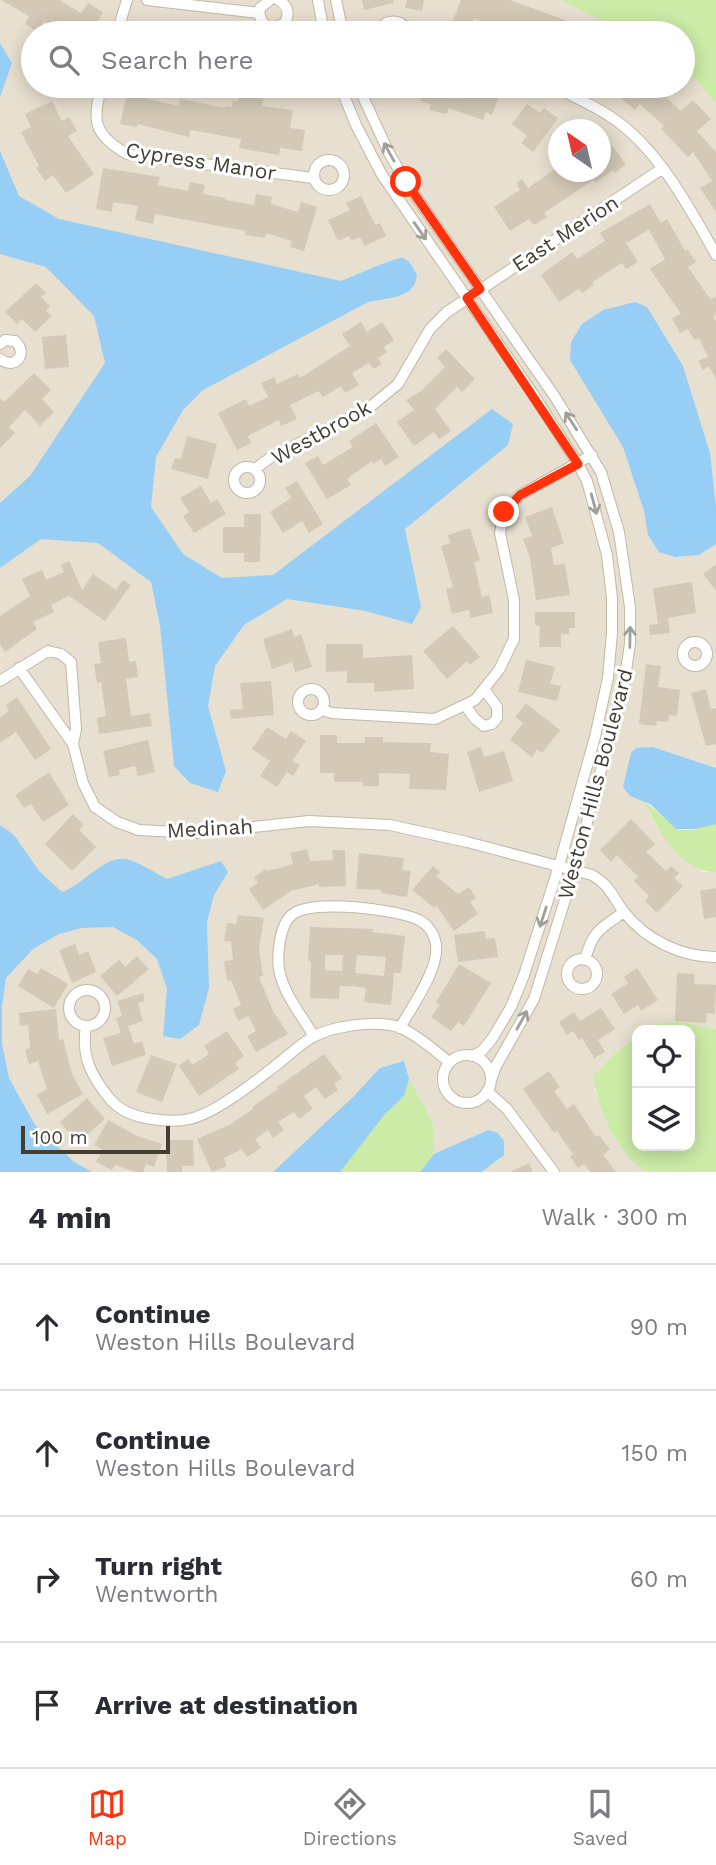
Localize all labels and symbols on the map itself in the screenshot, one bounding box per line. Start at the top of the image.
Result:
north arrow [548,119,611,182]
street label: Cypress Manor [124,137,278,185]
one-way arrow [381,142,395,163]
route start [390,166,421,197]
street label: East Merion [507,189,623,277]
one-way arrow [413,220,427,240]
street label: Westbrook [267,394,375,470]
one-way arrow [564,412,579,431]
one-way arrow [588,493,601,515]
route end [488,496,519,527]
one-way arrow [623,626,636,649]
street label: Weston Hills Boulevard [552,666,638,902]
street label: Medinah [166,813,254,843]
one-way arrow [535,906,548,928]
one-way arrow [516,1010,529,1031]
scale bar [21,1123,170,1155]

